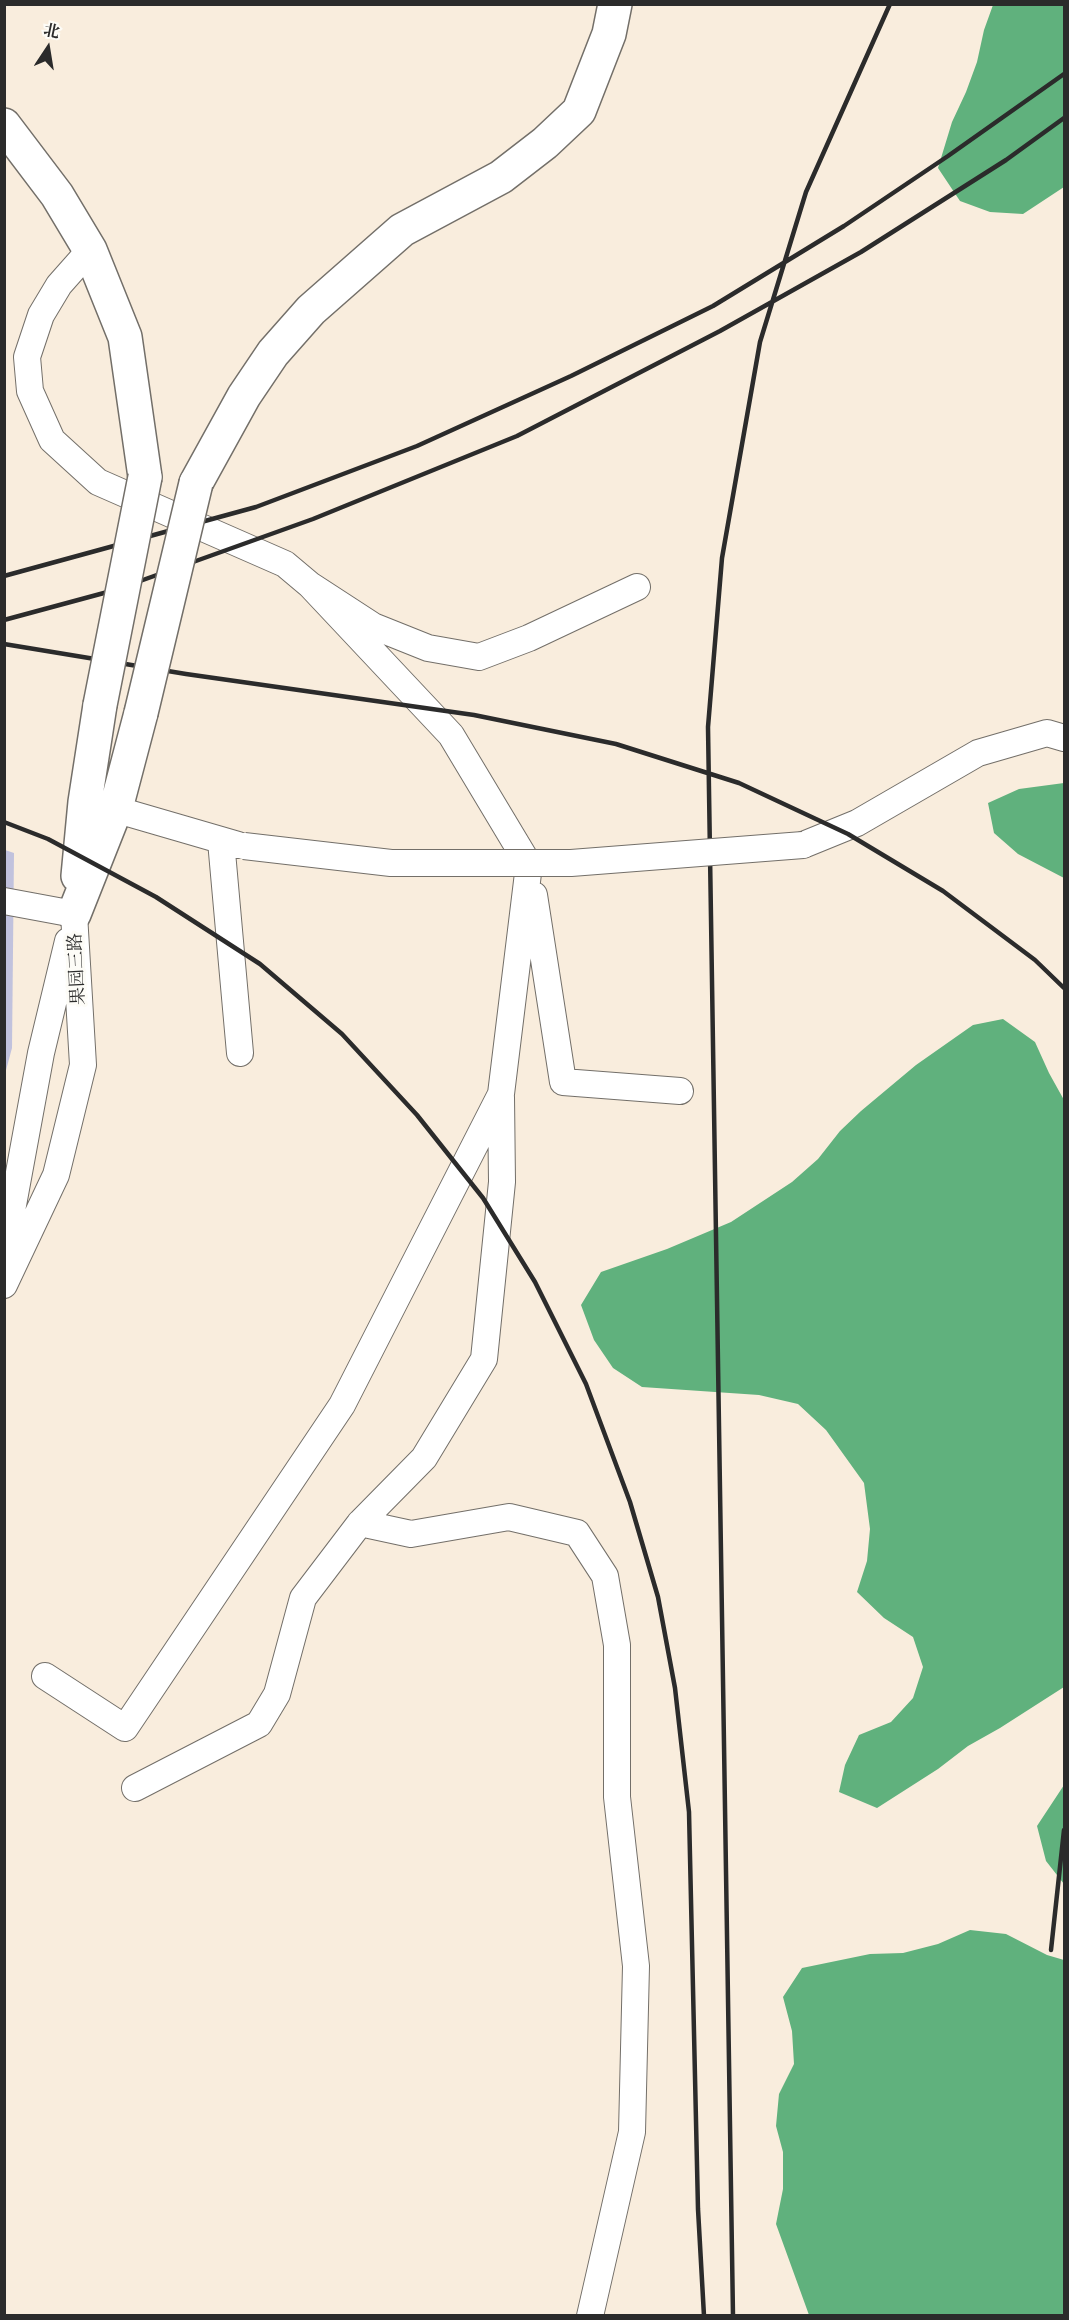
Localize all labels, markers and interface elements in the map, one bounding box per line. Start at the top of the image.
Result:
north arrow [18,18,78,78]
text: 北 [42,19,62,42]
street label: 果园三路 [64,932,90,1006]

